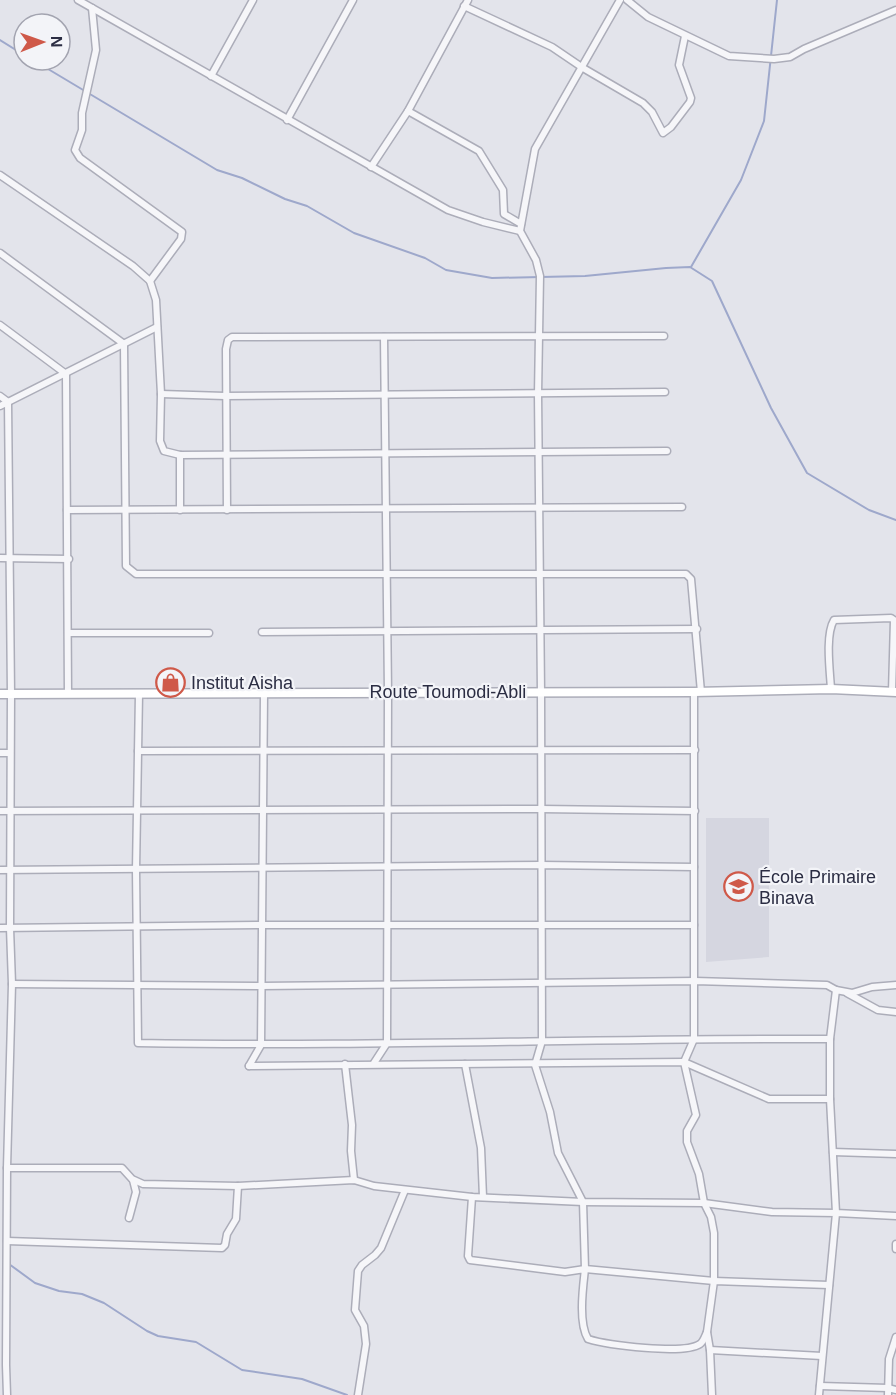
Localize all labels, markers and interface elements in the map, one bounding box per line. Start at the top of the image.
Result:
north arrow [12,12,72,72]
text: N [48,36,65,48]
shop icon: Institut Aisha [154,667,186,699]
place label: Institut Aisha [191,673,294,693]
street label: Route Toumodi-Abli [370,682,526,702]
place label: École Primaire Binava [759,867,876,908]
school or university icon: École Primaire Binava [722,871,754,903]

